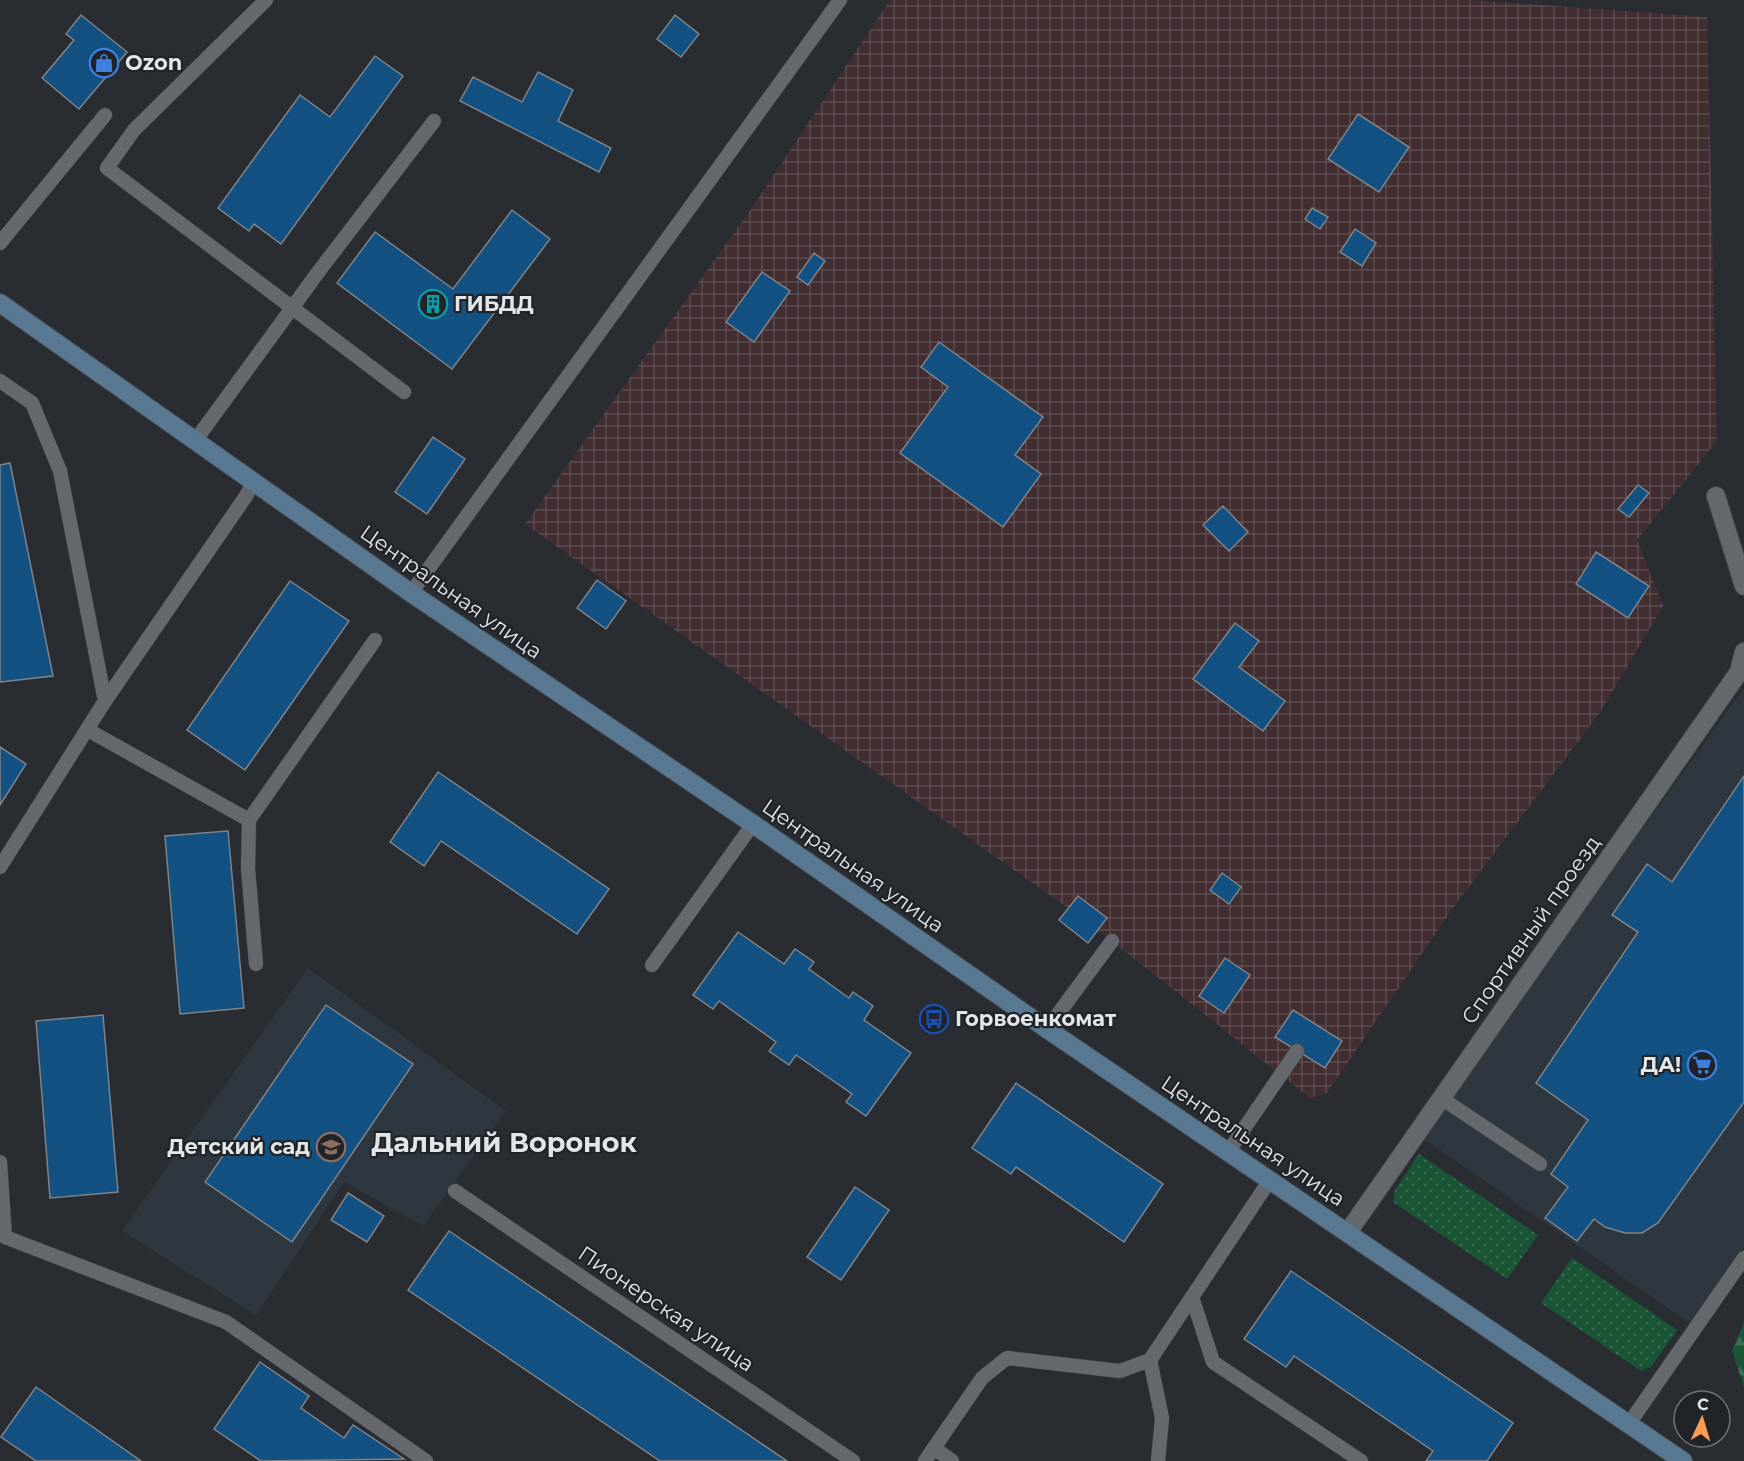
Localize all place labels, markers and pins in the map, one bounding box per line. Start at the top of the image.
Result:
shop icon: Ozon [88,47,120,79]
place label: Ozon [125,50,182,75]
building icon: ГИБДД [417,288,449,320]
place label: ГИБДД [454,291,534,316]
bus stop icon: Горвоенкомат [918,1003,950,1035]
place label: Горвоенкомат [955,1006,1117,1031]
supermarket icon: ДА! [1686,1049,1718,1081]
place label: ДА! [1641,1052,1681,1077]
school or university icon: Детский сад [315,1131,347,1163]
place label: Детский сад [167,1134,310,1159]

